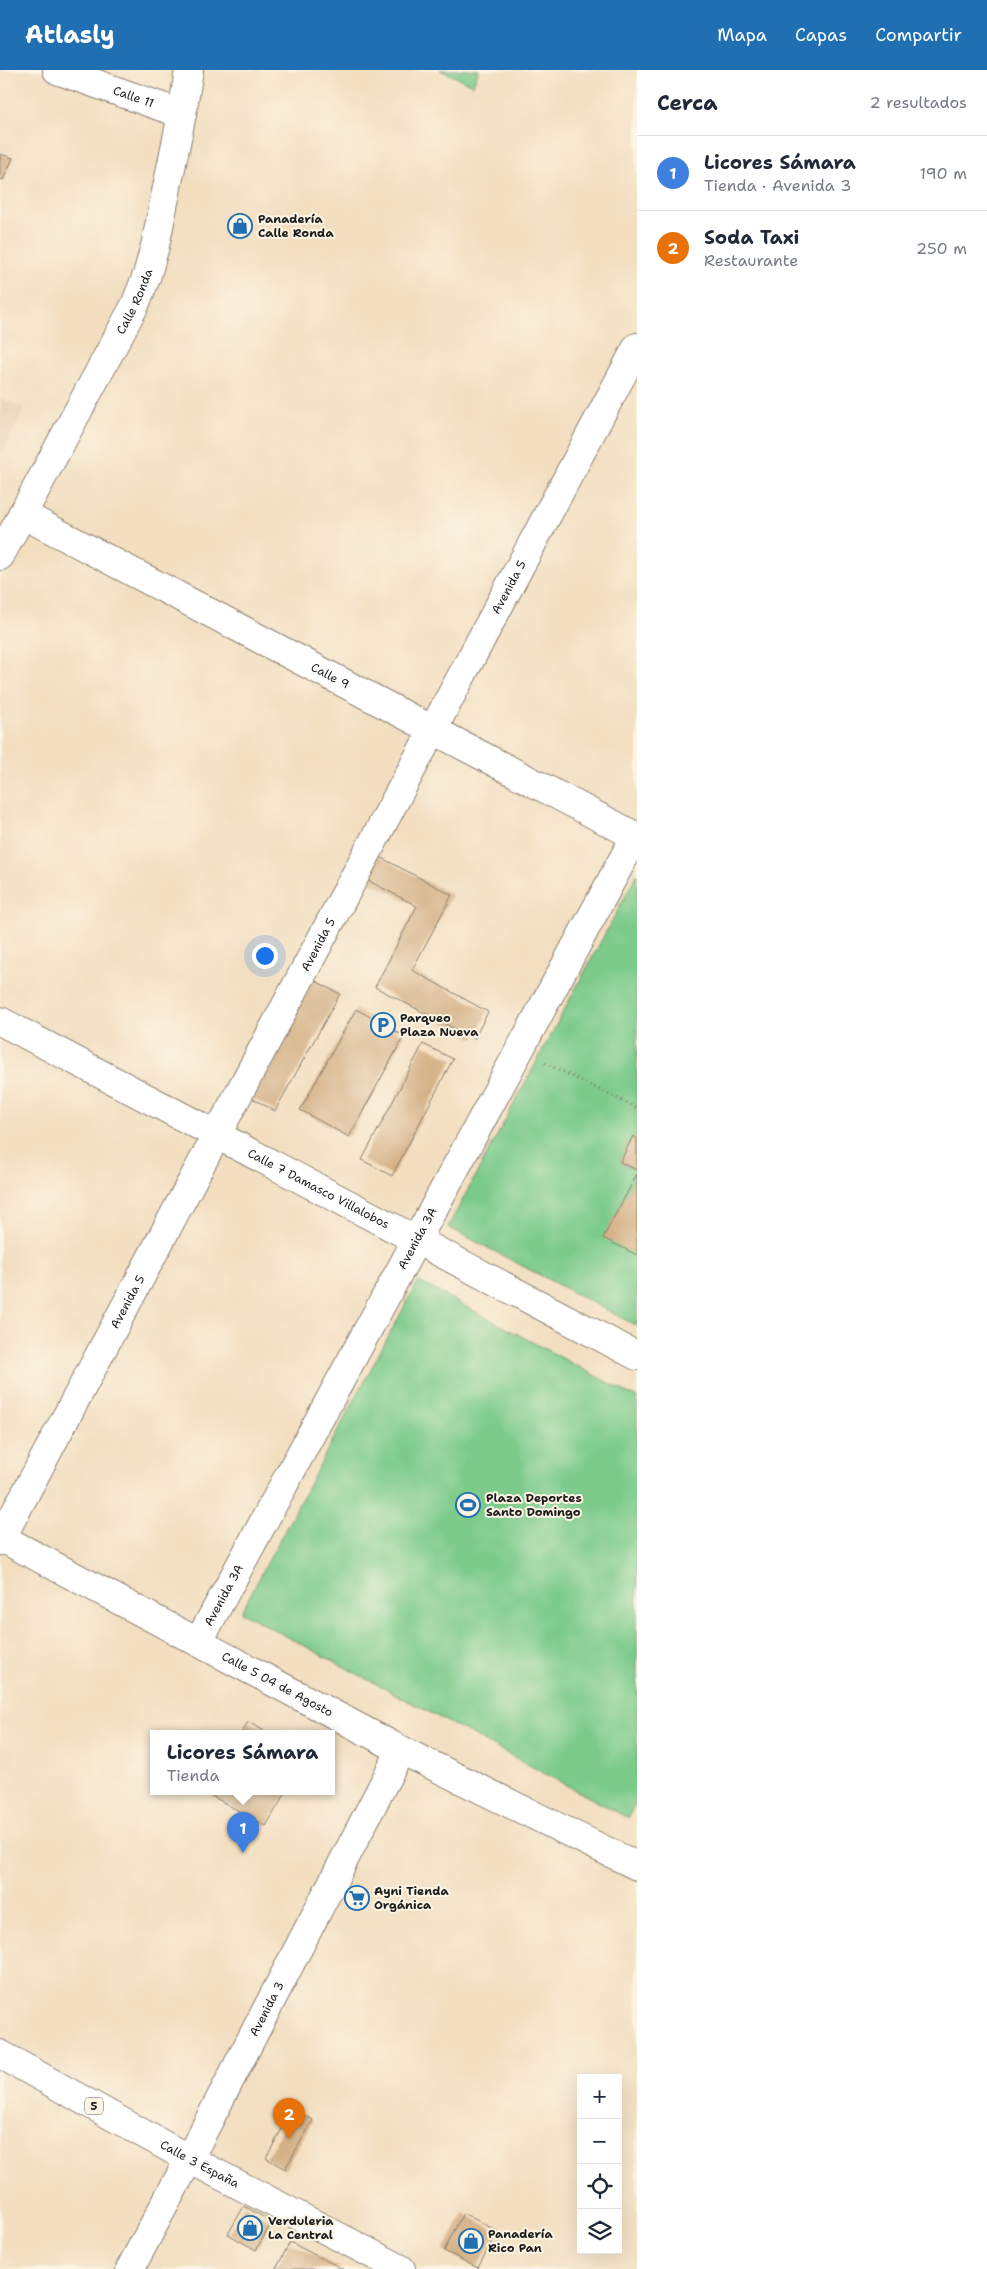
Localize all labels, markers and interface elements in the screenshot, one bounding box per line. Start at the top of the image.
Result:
text: Atlasly [25,19,115,51]
text: Mapa [717,23,767,47]
text: Capas [795,23,847,47]
text: Compartir [875,23,962,47]
street label: Calle 11 [111,82,156,111]
text: Cerca [657,89,718,117]
text: 2 resultados [869,92,967,113]
text: Licores Sámara [704,150,856,175]
text: 1 [669,163,677,184]
text: 190 m [920,163,967,184]
text: Tienda · Avenida 3 [704,175,851,196]
place label: Panadería Calle Ronda [258,211,334,241]
shop icon: Panadería Calle Ronda [227,213,253,239]
text: Soda Taxi [704,225,799,250]
text: 2 [667,238,679,259]
text: 250 m [916,238,967,259]
text: Restaurante [704,250,798,271]
street label: Calle Ronda [113,267,156,337]
street label: Avenida 5 [488,558,530,617]
street label: Calle 9 [308,659,352,692]
street label: Avenida 5 [297,915,339,974]
your location [252,943,278,969]
place label: Parqueo Plaza Nueva [400,1010,479,1040]
parking icon: Parqueo Plaza Nueva [370,1012,396,1038]
street label: Calle 7 Damasco Villalobos [245,1145,392,1232]
street label: Avenida 3A [394,1204,441,1272]
street label: Avenida 5 [107,1272,148,1331]
place label: Plaza Deportes Santo Domingo [486,1490,582,1520]
sports icon: Plaza Deportes Santo Domingo [455,1492,481,1518]
street label: Avenida 3A [201,1561,247,1629]
street label: Calle 5 04 de Agosto [219,1648,336,1720]
popup [150,1730,335,1795]
text: Licores Sámara [167,1740,318,1765]
text: Tienda [167,1765,219,1786]
pin: 1 [227,1812,259,1853]
place label: Ayni Tienda Orgánica [374,1883,450,1913]
supermarket icon: Ayni Tienda Orgánica [344,1885,370,1911]
street label: Avenida 3 [246,1979,288,2039]
map controls [577,2074,622,2254]
button: + [577,2074,622,2119]
road number: 5 [85,2098,103,2114]
pin: 2 [273,2098,305,2139]
button: − [577,2119,622,2164]
street label: Calle 3 España [157,2137,242,2192]
button: locate [577,2164,622,2209]
button: layers [577,2209,622,2254]
place label: Verduleria La Central [268,2213,334,2243]
shop icon: Verduleria La Central [237,2215,263,2241]
place label: Panadería Rico Pan [488,2226,553,2256]
shop icon: Panadería Rico Pan [458,2228,484,2254]

